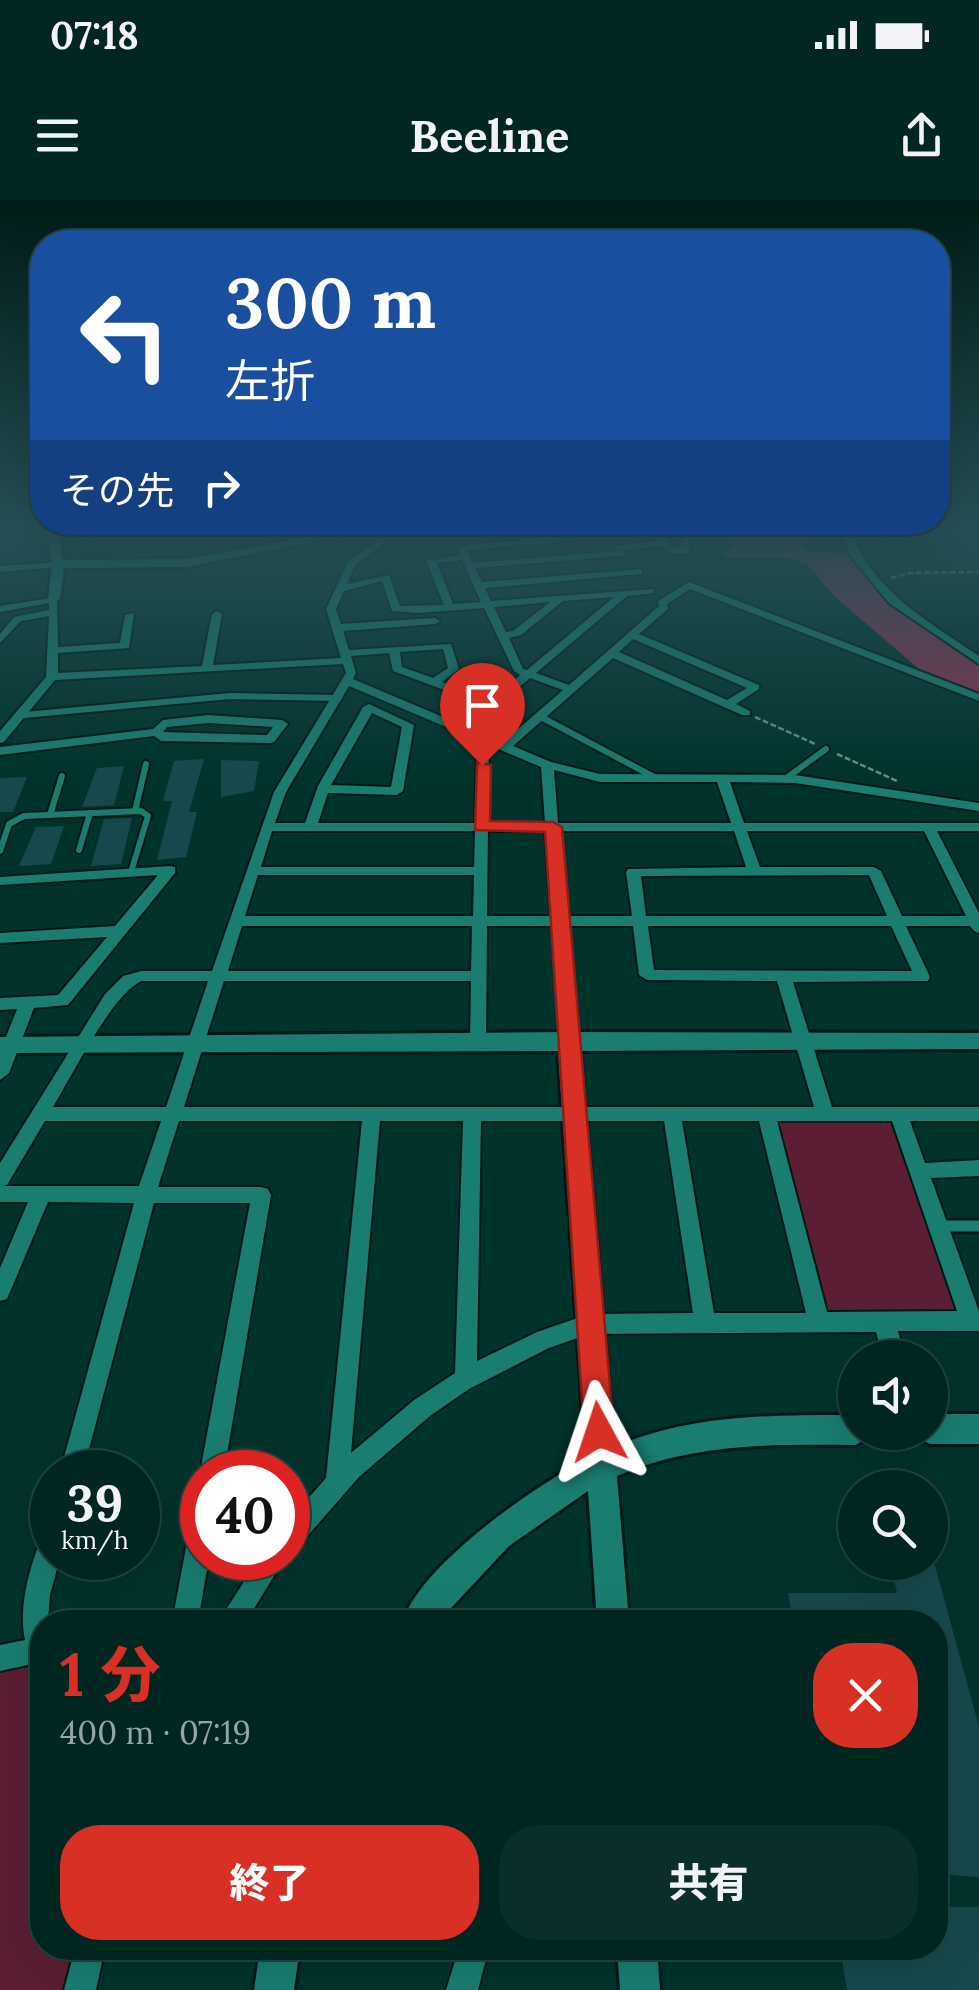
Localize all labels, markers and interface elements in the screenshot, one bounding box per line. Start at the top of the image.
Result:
text: 07:18 [50,11,139,59]
text: Beeline [410,107,569,164]
icon: menu [30,108,85,163]
icon: share [894,108,949,163]
text: 300 m [225,258,436,347]
icon: left [60,270,190,400]
text: 左折 [225,352,315,409]
icon: right [194,460,249,515]
text: その先 [60,466,174,514]
pin [440,663,525,766]
icon: arrive [455,678,510,733]
map controls [838,1340,948,1580]
button: sound [838,1340,948,1450]
position arrow [547,1380,651,1484]
speed limit sign: 40 [180,1450,310,1580]
button: search [838,1470,948,1580]
text: 39 [67,1471,123,1535]
text: km/h [61,1524,129,1556]
text: 1 分 [60,1636,160,1712]
button: close [813,1643,918,1748]
text: 400 m · 07:19 [60,1712,251,1753]
button: 終了 [60,1825,479,1940]
button: 共有 [499,1825,918,1940]

